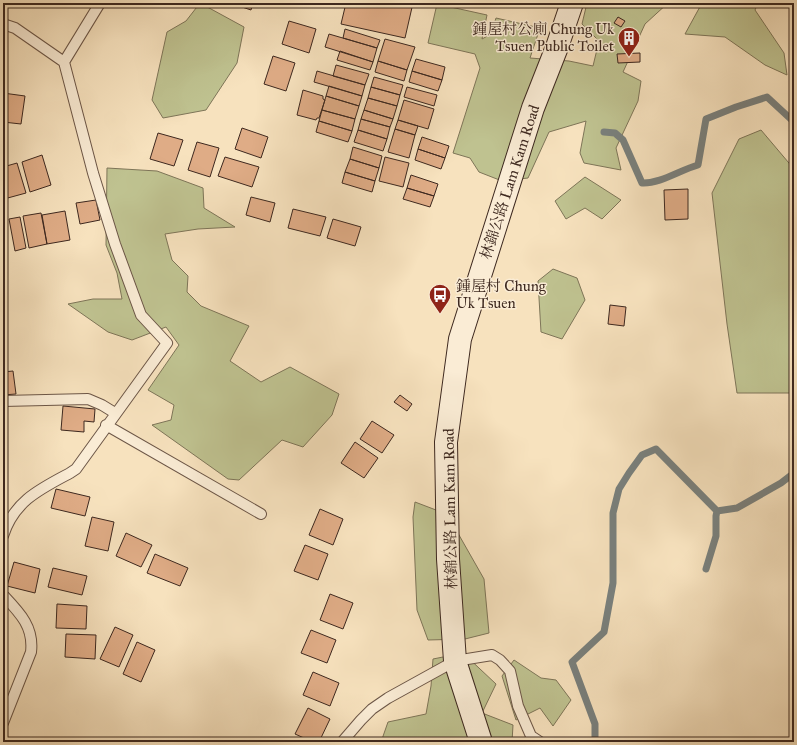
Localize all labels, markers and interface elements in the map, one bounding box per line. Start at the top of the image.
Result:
place label: 鍾屋村公廁 Chung Uk Tsuen Public Toilet [472,20,615,55]
building icon: 鍾屋村公廁 Chung Uk Tsuen Public Toilet [616,25,642,58]
street label: 林錦公路 Lam Kam Road [477,102,544,261]
place label: 鍾屋村 Chung Uk Tsuen [456,277,547,312]
bus stop icon: 鍾屋村 Chung Uk Tsuen [427,282,453,315]
street label: 林錦公路 Lam Kam Road [440,428,460,590]

